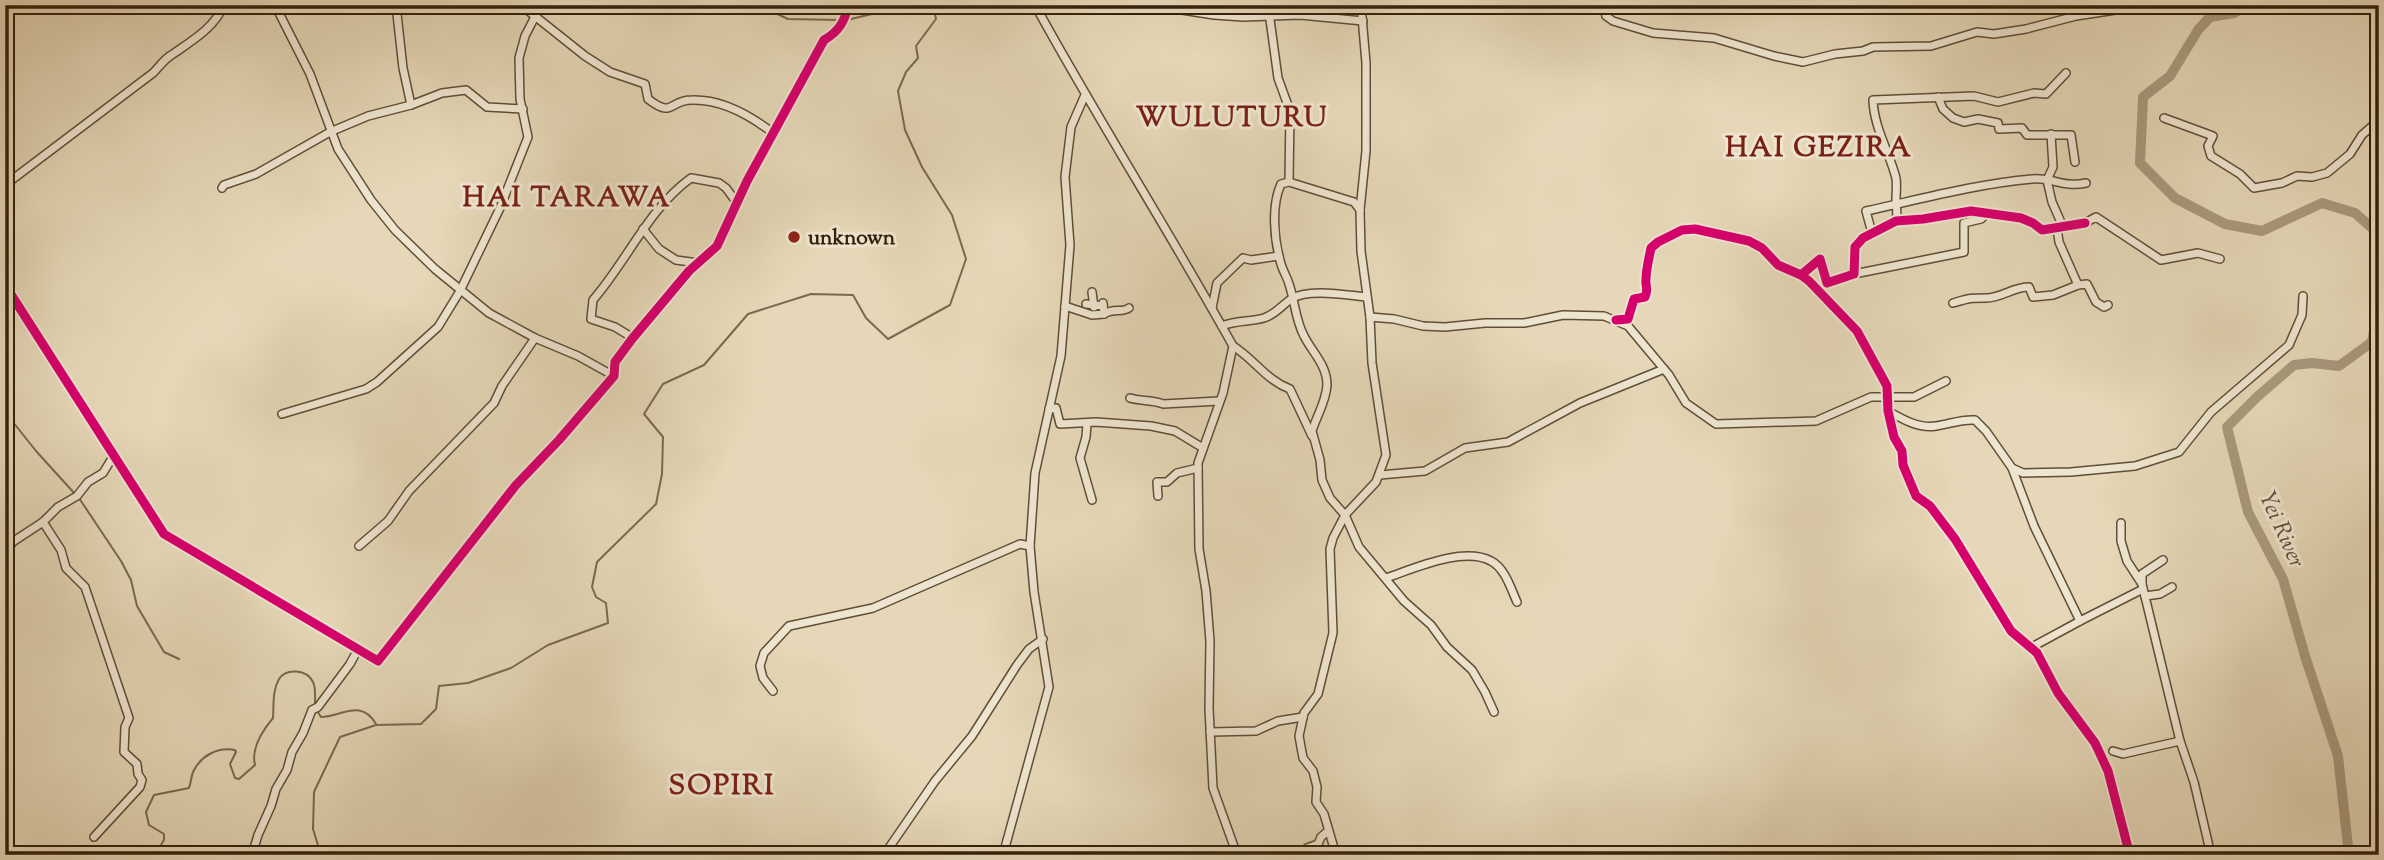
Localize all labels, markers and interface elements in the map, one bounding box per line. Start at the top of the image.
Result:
district label: WULUTURU [1136,99,1328,139]
district label: HAI GEZIRA [1725,129,1913,169]
district label: HAI TARAWA [463,179,671,219]
place label: unknown [808,224,896,254]
marker: unknown [786,229,802,245]
water label: Yei River [2249,487,2312,573]
district label: SOPIRI [669,767,775,807]

